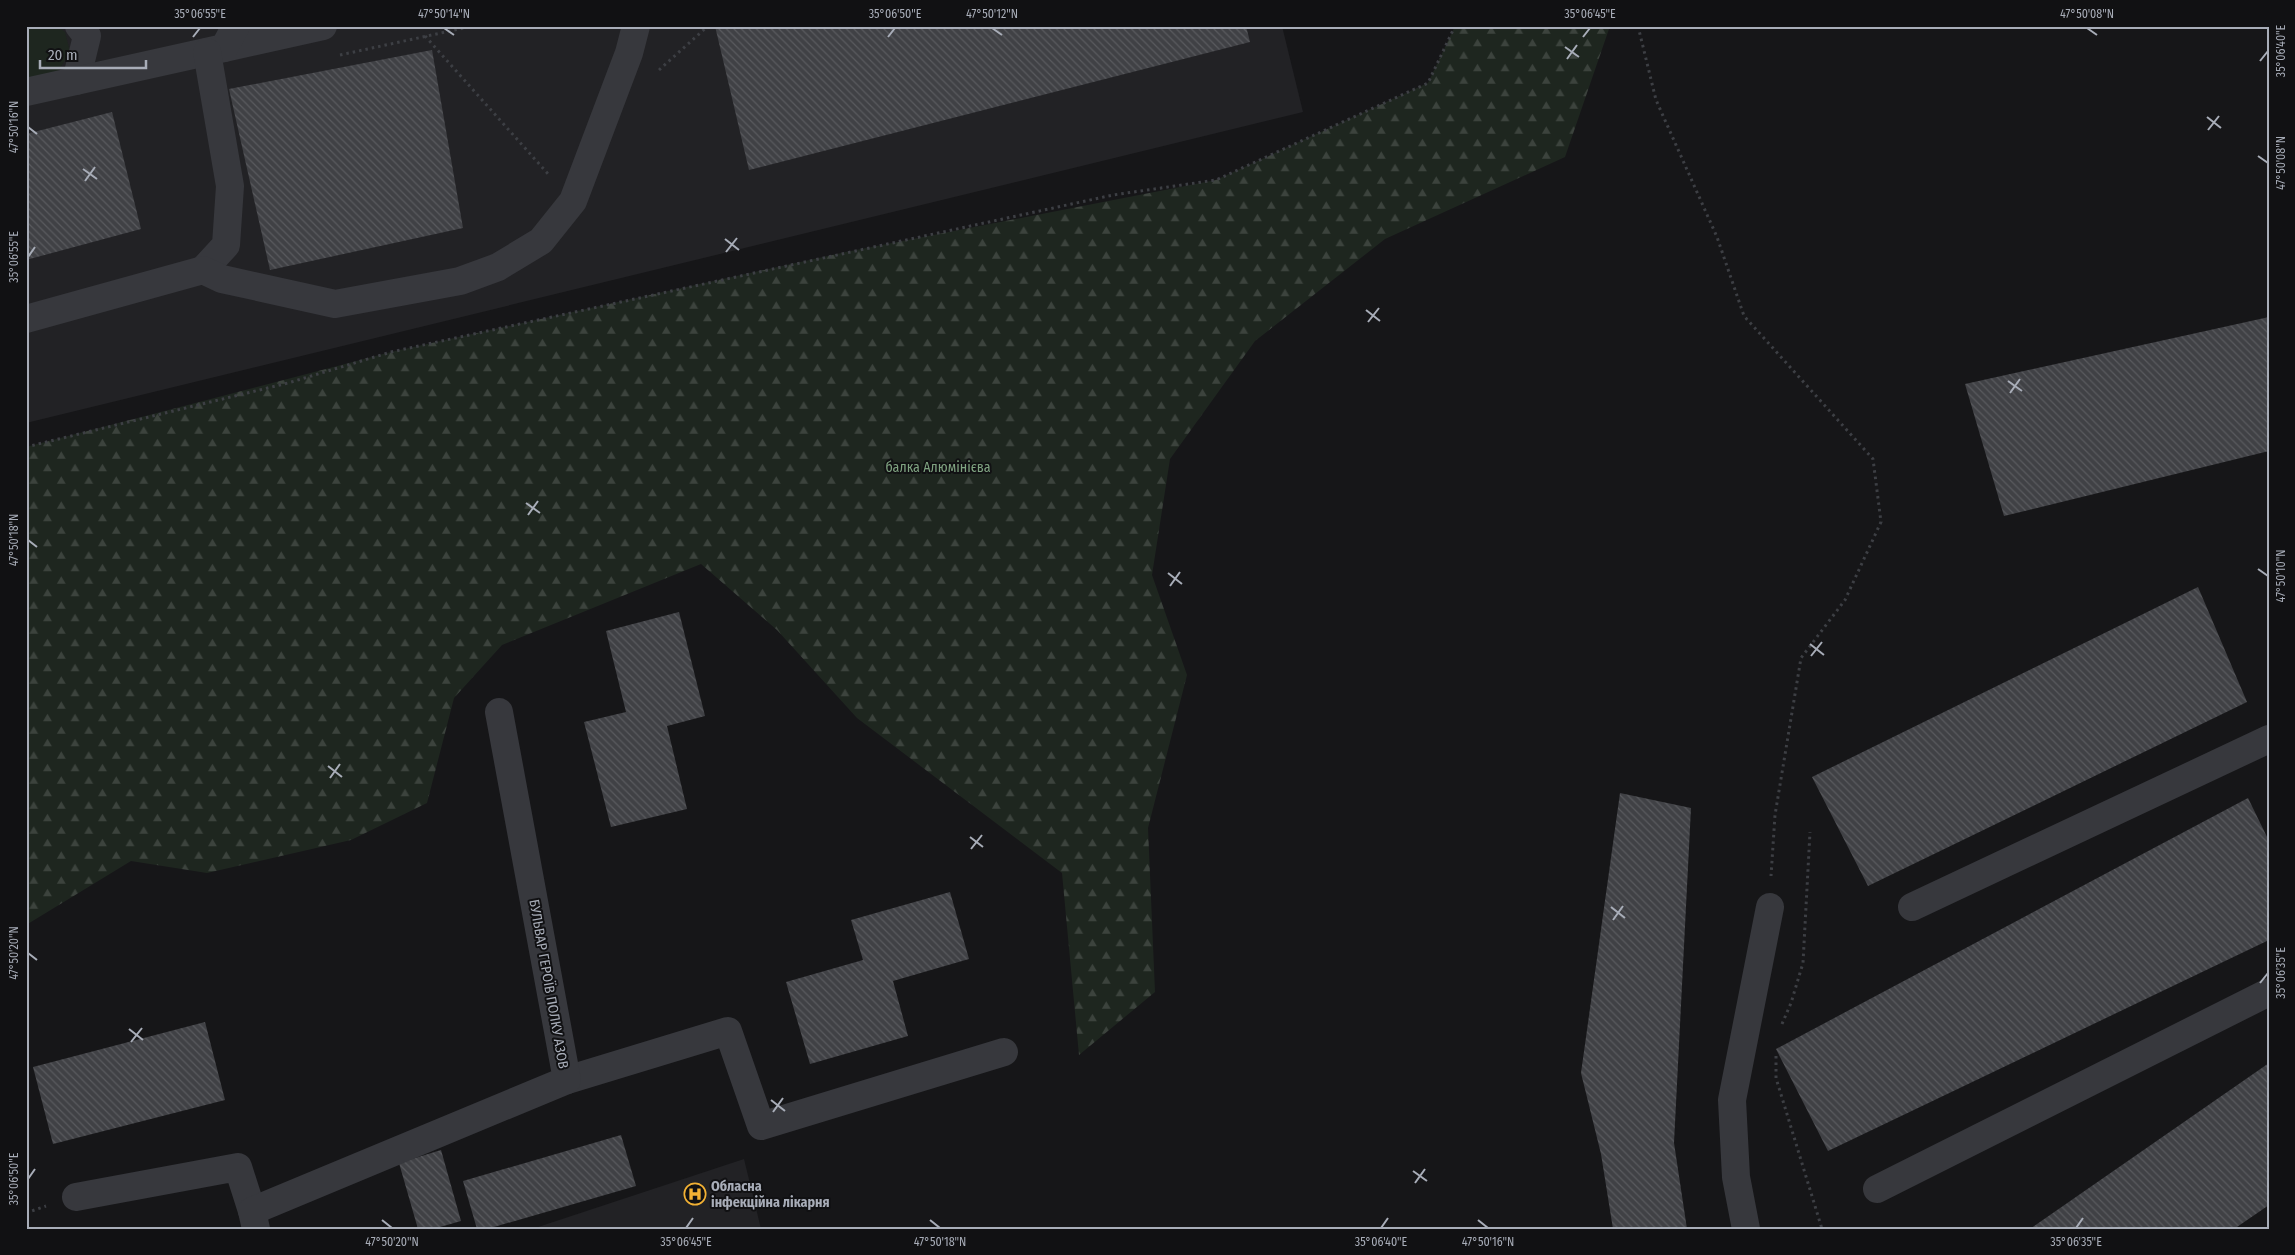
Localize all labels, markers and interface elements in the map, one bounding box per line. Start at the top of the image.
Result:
text: 35°06'55"E [174,7,226,21]
text: 47°50'14"N [418,7,470,21]
text: 35°06'50"E [869,7,922,21]
text: 47°50'12"N [966,7,1018,21]
text: 35°06'45"E [1564,7,1616,21]
text: 47°50'08"N [2060,7,2114,21]
text: 35°06'40"E [2274,24,2288,77]
scale bar [40,38,146,70]
text: 20 m [48,46,78,64]
text: 47°50'16"N [7,101,21,153]
text: 47°50'08"N [2274,136,2288,190]
text: 35°06'55"E [7,231,21,283]
park label: балка Алюмінієва [885,459,991,476]
text: 47°50'18"N [7,514,21,566]
text: 47°50'10"N [2274,550,2288,602]
street label: БУЛЬВАР ГЕРОЇВ ПОЛКУ АЗОВ [525,898,572,1070]
text: 47°50'20"N [7,926,21,980]
text: 35°06'35"E [2274,947,2288,999]
text: 35°06'50"E [7,1152,21,1205]
place label: Обласна інфекційна лікарня [711,1178,830,1211]
hospital icon: Обласна інфекційна лікарня [683,1182,707,1206]
text: 47°50'20"N [365,1235,419,1249]
text: 35°06'45"E [660,1235,712,1249]
text: 47°50'18"N [914,1235,966,1249]
text: 35°06'40"E [1355,1235,1408,1249]
text: 47°50'16"N [1462,1235,1514,1249]
text: 35°06'35"E [2050,1235,2102,1249]

